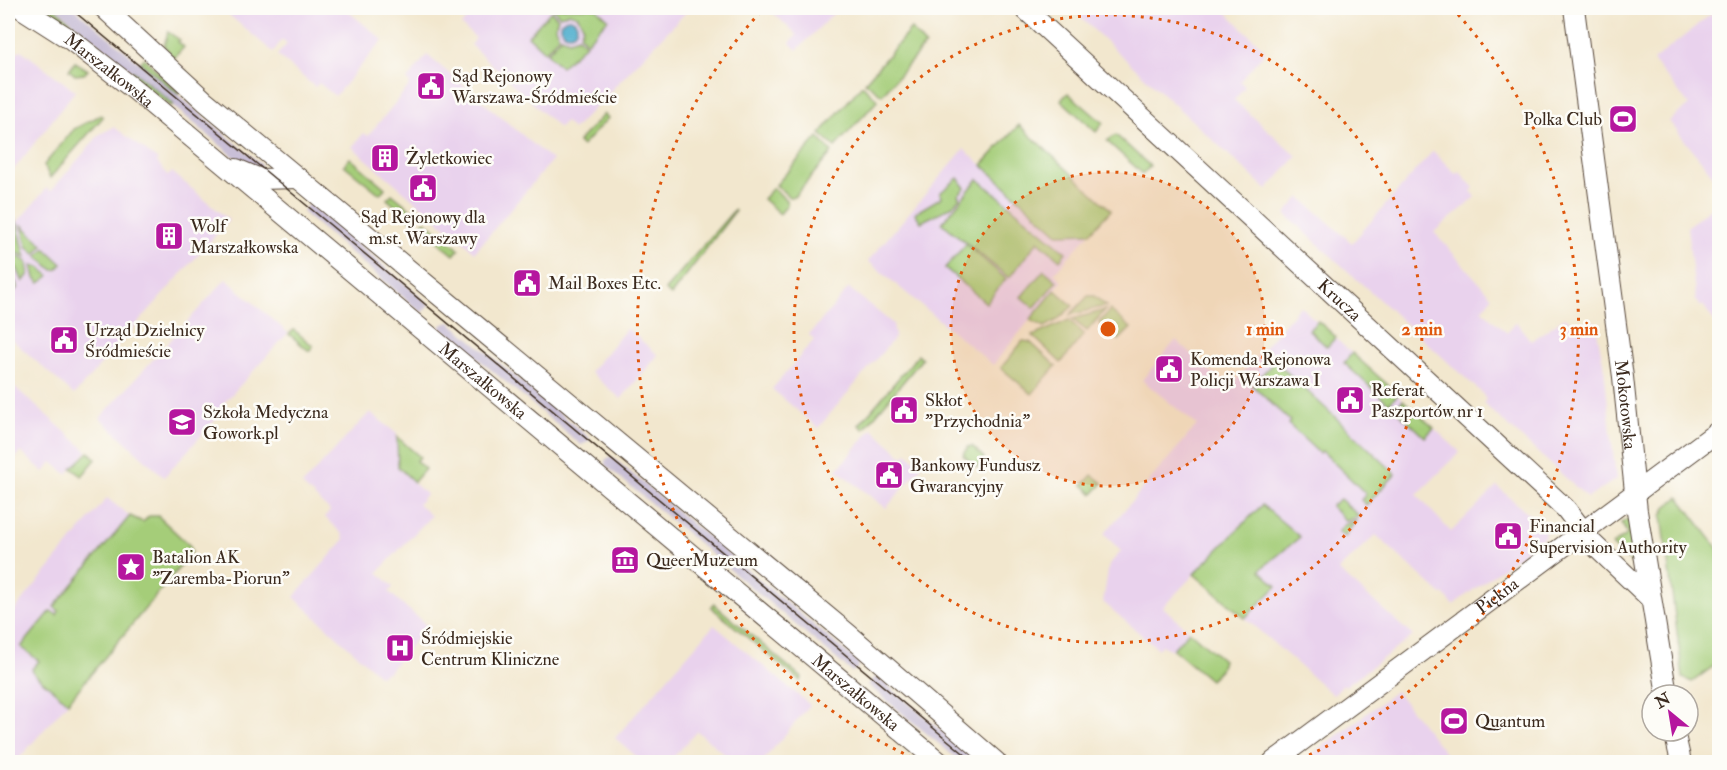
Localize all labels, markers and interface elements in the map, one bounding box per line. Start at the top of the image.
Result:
street label: Marszałkowska [60,28,159,113]
place label: Sąd Rejonowy Warszawa-Śródmieście [451,65,617,109]
public building icon: Sąd Rejonowy Warszawa-Śródmieście [415,70,447,102]
sports icon: Polka Club [1607,103,1639,135]
place label: Polka Club [1523,108,1602,131]
building icon: Żyletkowiec [369,142,401,174]
place label: Żyletkowiec [406,146,492,170]
public building icon: Sąd Rejonowy dla m.st. Warszawy [407,172,439,204]
place label: Sąd Rejonowy dla m.st. Warszawy [361,206,486,250]
place label: Wolf Marszałkowska [189,215,299,259]
building icon: Wolf Marszałkowska [153,220,185,252]
public building icon: Mail Boxes Etc. [511,267,543,299]
place label: Mail Boxes Etc. [548,272,661,295]
street label: Krucza [1313,274,1367,326]
text: 1 min [1246,318,1285,341]
text: 2 min [1402,318,1443,341]
text: 3 min [1560,318,1599,341]
place label: Urząd Dzielnicy Śródmieście [85,319,206,363]
centre of rings [1098,319,1118,339]
public building icon: Urząd Dzielnicy Śródmieście [48,324,80,356]
street label: Marszałkowska [434,337,532,425]
place label: Komenda Rejonowa Policji Warszawa I [1190,348,1332,392]
public building icon: Komenda Rejonowa Policji Warszawa I [1153,353,1185,385]
street label: Mokotowska [1609,358,1642,451]
place label: Referat Paszportów nr 1 [1371,379,1483,423]
public building icon: Referat Paszportów nr 1 [1334,384,1366,416]
place label: Skłot "Przychodnia" [925,389,1030,433]
public building icon: Skłot "Przychodnia" [888,394,920,426]
place label: Szkoła Medyczna Gowork.pl [203,401,329,445]
school or university icon: Szkoła Medyczna Gowork.pl [166,406,198,438]
place label: Bankowy Fundusz Gwarancyjny [910,454,1041,498]
public building icon: Bankowy Fundusz Gwarancyjny [873,459,905,491]
place label: Financial Supervision Authority [1529,515,1688,559]
public building icon: Financial Supervision Authority [1492,520,1524,552]
museum icon: QueerMuzeum [609,544,641,576]
place label: Batalion AK "Zaremba-Piorun" [152,546,290,590]
place label: QueerMuzeum [646,549,758,572]
place icon: Batalion AK "Zaremba-Piorun" [115,551,147,583]
street label: Piękna [1471,572,1524,619]
place label: Śródmiejskie Centrum Kliniczne [421,627,560,671]
hospital icon: Śródmiejskie Centrum Kliniczne [384,632,416,664]
street label: Marszałkowska [807,649,905,736]
north arrow [1640,683,1700,743]
text: N [1651,688,1675,714]
sports icon: Quantum [1438,705,1470,737]
place label: Quantum [1475,710,1545,733]

